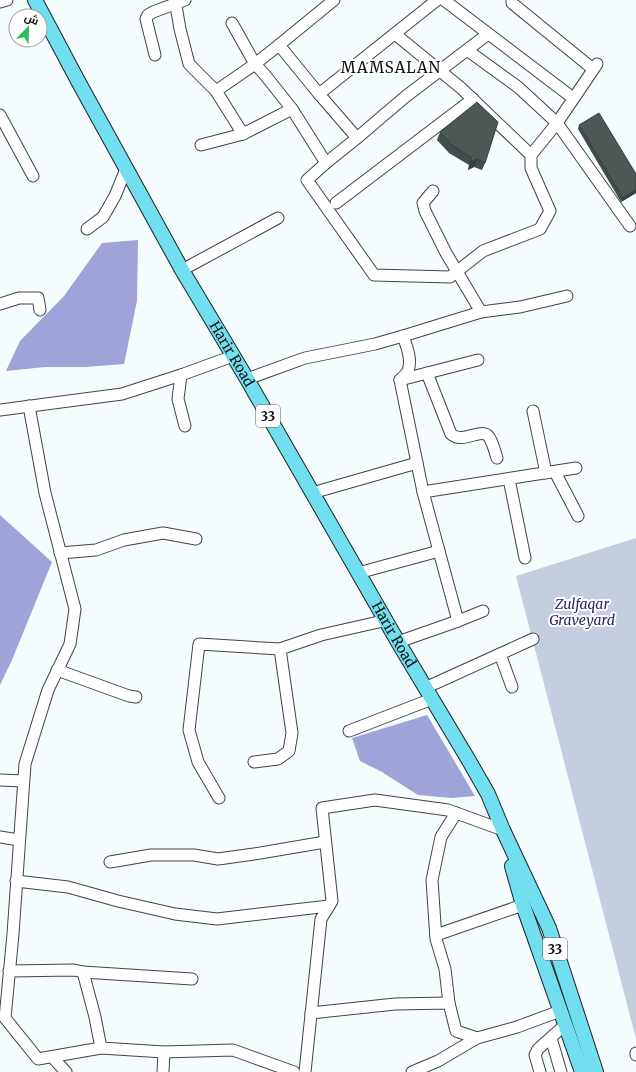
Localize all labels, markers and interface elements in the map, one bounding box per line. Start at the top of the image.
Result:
north arrow [8,8,48,48]
text: ش [23,10,41,28]
district label: MAMSALAN [341,58,441,77]
street label: Harir Road [206,318,259,390]
road number: 33 [256,405,280,427]
park label: Zulfaqar Graveyard [549,595,615,629]
street label: Harir Road [368,598,420,671]
road number: 33 [543,938,567,960]

